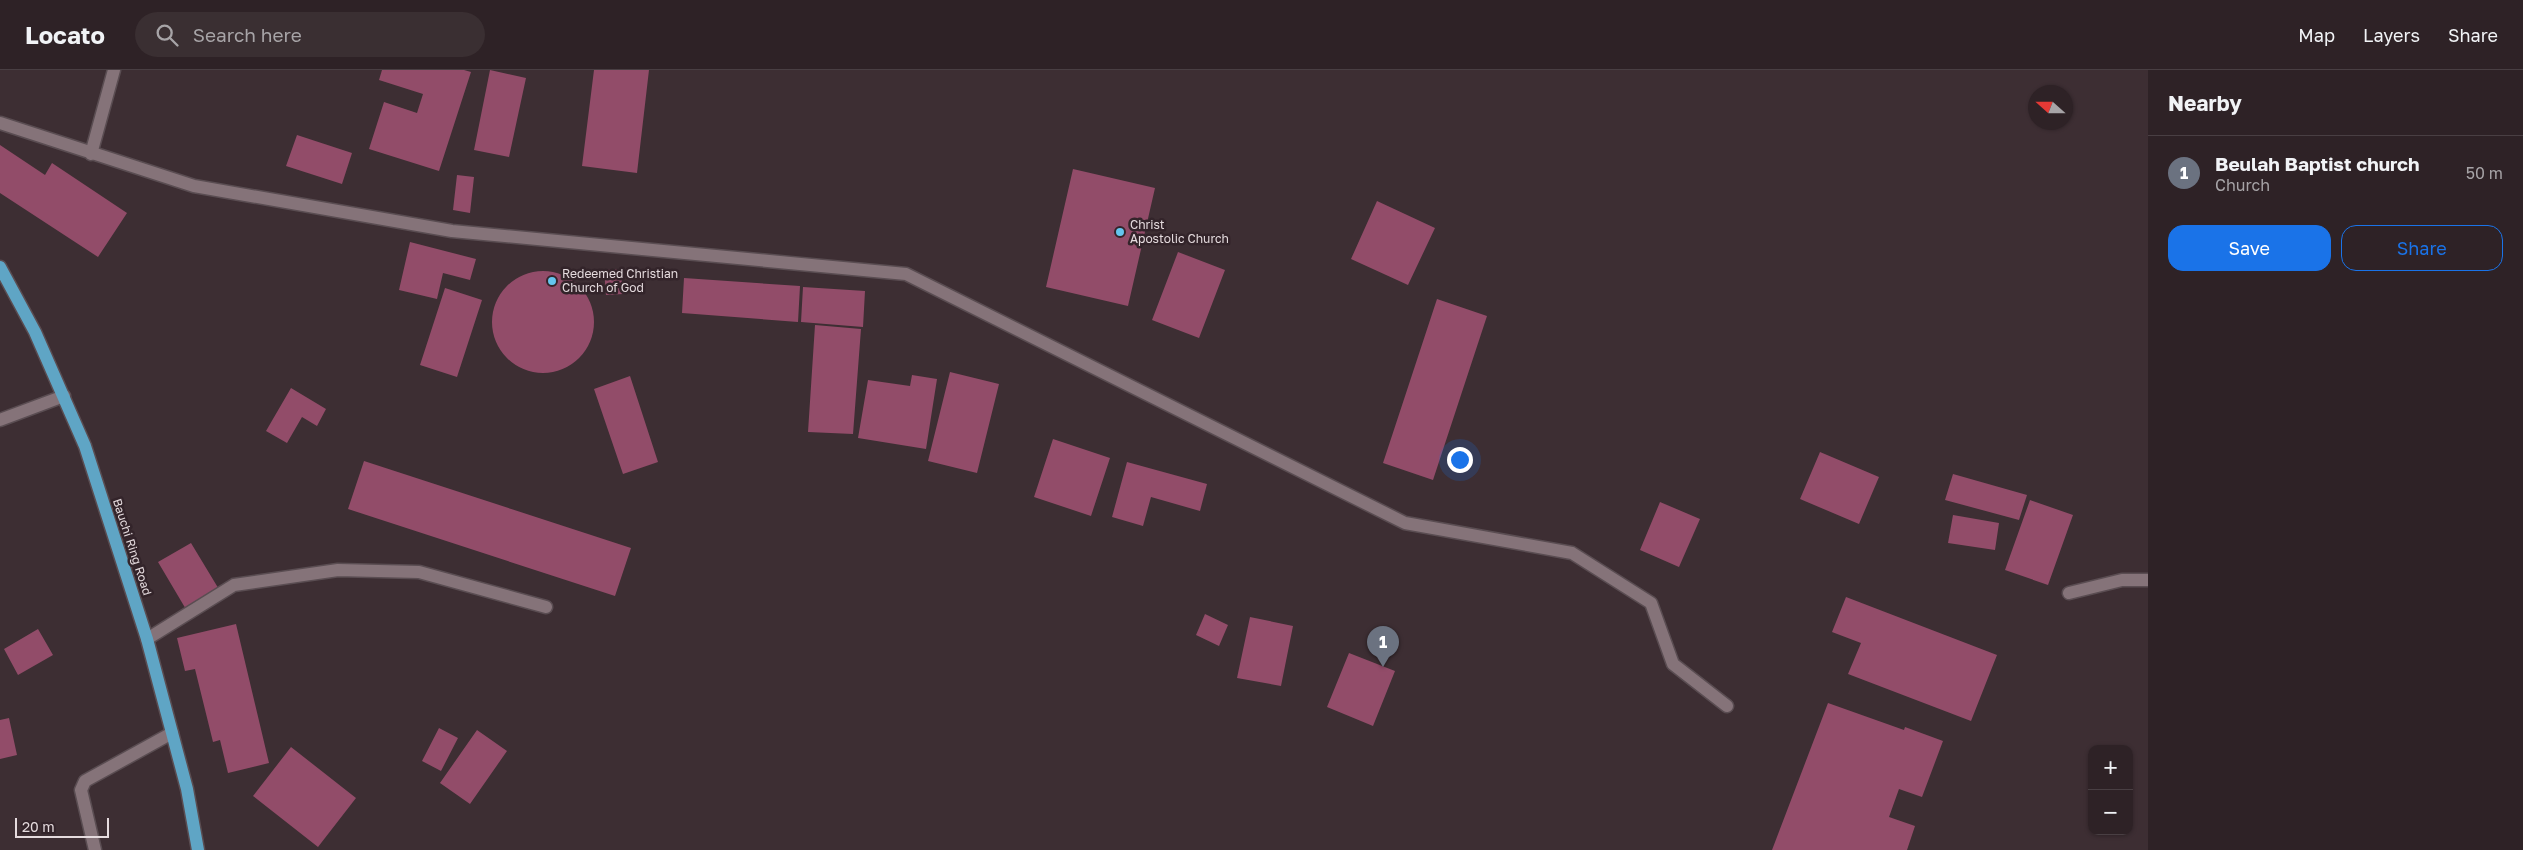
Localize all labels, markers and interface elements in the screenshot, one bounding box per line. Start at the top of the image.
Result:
search box [135,12,485,57]
text: Locato [25,20,105,49]
icon: search [153,21,181,49]
text: Search here [193,23,302,46]
text: Map [2298,24,2335,46]
text: Layers [2363,24,2420,46]
text: Share [2448,24,2498,46]
north arrow [2028,85,2073,130]
text: Nearby [2168,90,2242,116]
text: Beulah Baptist church [2215,152,2420,175]
text: 1 [2180,163,2188,183]
text: 50 m [2466,163,2503,183]
text: Church [2215,175,2270,195]
place label: Christ Apostolic Church [1130,217,1229,246]
button: Save [2168,225,2331,271]
button: Share [2341,225,2503,271]
marker: Christ Apostolic Church [1114,226,1126,238]
place label: Redeemed Christian Church of God [562,266,678,295]
marker: Redeemed Christian Church of God [546,275,558,287]
your location [1447,447,1473,473]
street label: Bauchi Ring Road [110,497,155,597]
pin: 1 [1367,626,1399,667]
map controls [2088,745,2133,835]
button: + [2088,745,2133,790]
button: − [2088,790,2133,835]
scale bar [15,815,109,838]
text: 20 m [22,818,55,835]

